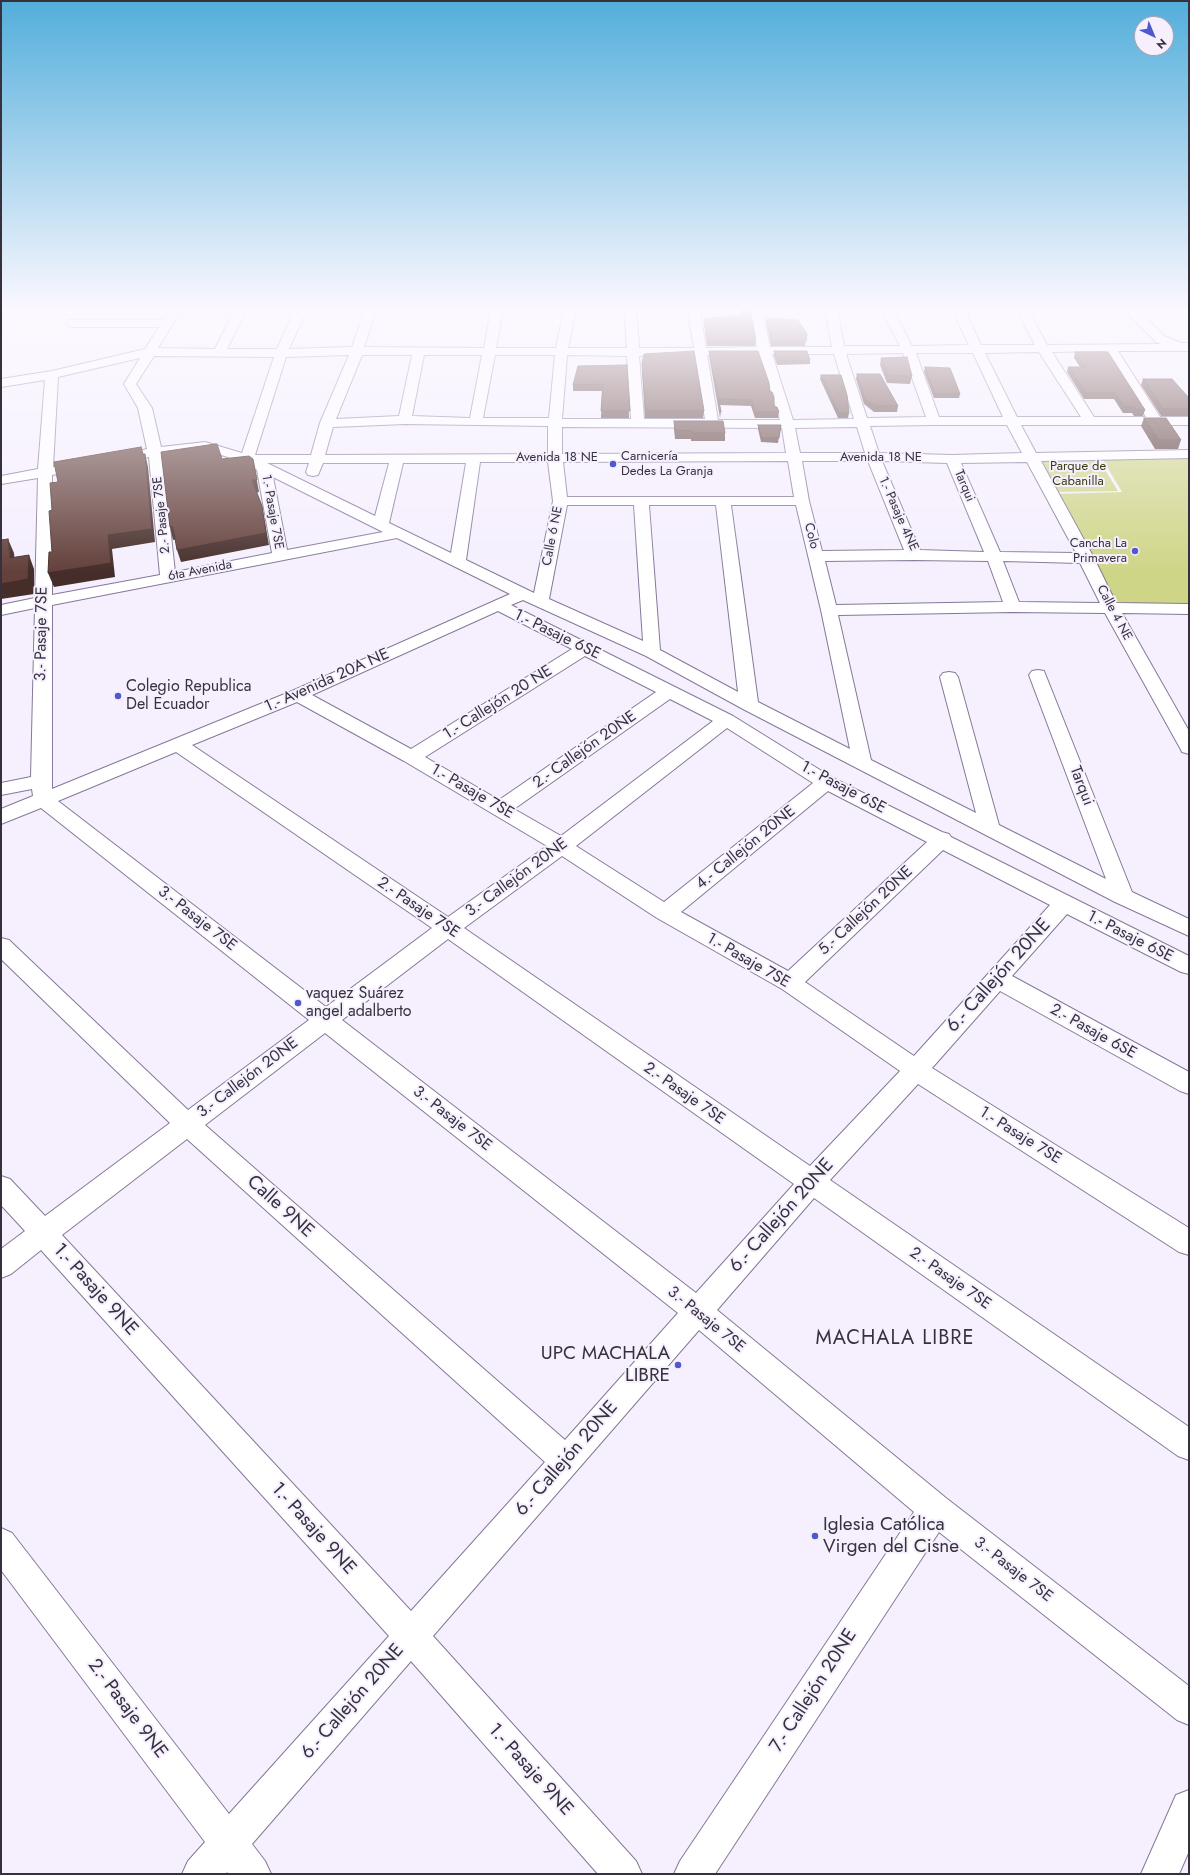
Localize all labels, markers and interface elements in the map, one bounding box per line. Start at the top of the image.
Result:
north arrow [1134,16,1174,56]
text: N [1153,35,1170,53]
place label: Carnicería Dedes La Granja [621,449,713,480]
street label: Avenida 18 NE [516,450,598,466]
street label: Avenida 18 NE [840,450,922,466]
marker: Carnicería Dedes La Granja [608,459,618,469]
park label: Parque de Cabanilla [1050,459,1106,490]
street label: Tarqui [950,468,978,504]
street label: 1.- Pasaje 7SE [258,473,286,551]
street label: 1.- Pasaje 4NE [875,475,921,553]
street label: 2.- Pasaje 7SE [150,476,174,554]
street label: Calle 6 NE [540,505,566,567]
street label: Colo [800,521,822,551]
place label: Cancha La Primavera [1070,536,1127,567]
marker: Cancha La Primavera [1130,546,1140,556]
street label: 6ta Avenida [167,557,233,585]
street label: Calle 4 NE [1093,583,1135,643]
street label: 3.- Pasaje 7SE [32,587,52,681]
street label: 1.- Pasaje 6SE [510,606,604,664]
street label: 1.- Avenida 20A NE [262,645,392,717]
street label: 1.- Callejón 20 NE [440,662,556,744]
place label: Colegio Republica Del Ecuador [126,677,251,715]
marker: Colegio Republica Del Ecuador [113,691,123,701]
street label: 2.- Callejón 20NE [529,707,641,793]
street label: 1.- Pasaje 6SE [797,757,889,819]
street label: 1.- Pasaje 7SE [427,760,517,824]
street label: Tarqui [1065,764,1097,808]
street label: 4.- Callejón 20NE [692,802,800,894]
street label: 3.- Callejón 20NE [462,835,572,921]
street label: 5.- Callejón 20NE [815,862,917,960]
street label: 2.- Pasaje 7SE [373,873,463,943]
street label: 3.- Pasaje 7SE [154,882,240,956]
street label: 1.- Pasaje 6SE [1084,907,1176,967]
street label: 6.- Callejón 20NE [942,914,1056,1038]
street label: 1.- Pasaje 7SE [703,929,793,993]
place label: vaquez Suárez angel adalberto [306,984,412,1022]
marker: vaquez Suárez angel adalberto [293,998,303,1008]
street label: 2.- Pasaje 6SE [1046,1000,1140,1064]
street label: 3.- Callejón 20NE [194,1034,302,1122]
street label: 2.- Pasaje 7SE [640,1059,728,1129]
street label: 3.- Pasaje 7SE [409,1082,495,1156]
street label: 1.- Pasaje 7SE [975,1103,1065,1169]
street label: 6.- Callejón 20NE [725,1154,839,1278]
street label: Calle 9NE [242,1171,318,1243]
street label: 1.- Pasaje 9NE [48,1239,142,1341]
street label: 2.- Pasaje 7SE [906,1244,994,1314]
street label: 3.- Pasaje 7SE [663,1283,749,1357]
district label: MACHALA LIBRE [815,1327,975,1351]
place label: UPC MACHALA LIBRE [541,1343,670,1387]
marker: UPC MACHALA LIBRE [673,1360,683,1370]
street label: 6.- Callejón 20NE [511,1397,623,1521]
street label: 1.- Pasaje 9NE [266,1478,360,1580]
place label: Iglesia Católica Virgen del Cisne [823,1514,959,1558]
marker: Iglesia Católica Virgen del Cisne [810,1531,820,1541]
street label: 3.- Pasaje 7SE [970,1533,1056,1607]
street label: 7.- Callejón 20NE [766,1625,862,1757]
street label: 6.- Callejón 20NE [297,1640,409,1764]
street label: 2.- Pasaje 9NE [82,1655,172,1763]
street label: 1.- Pasaje 9NE [483,1719,577,1821]

